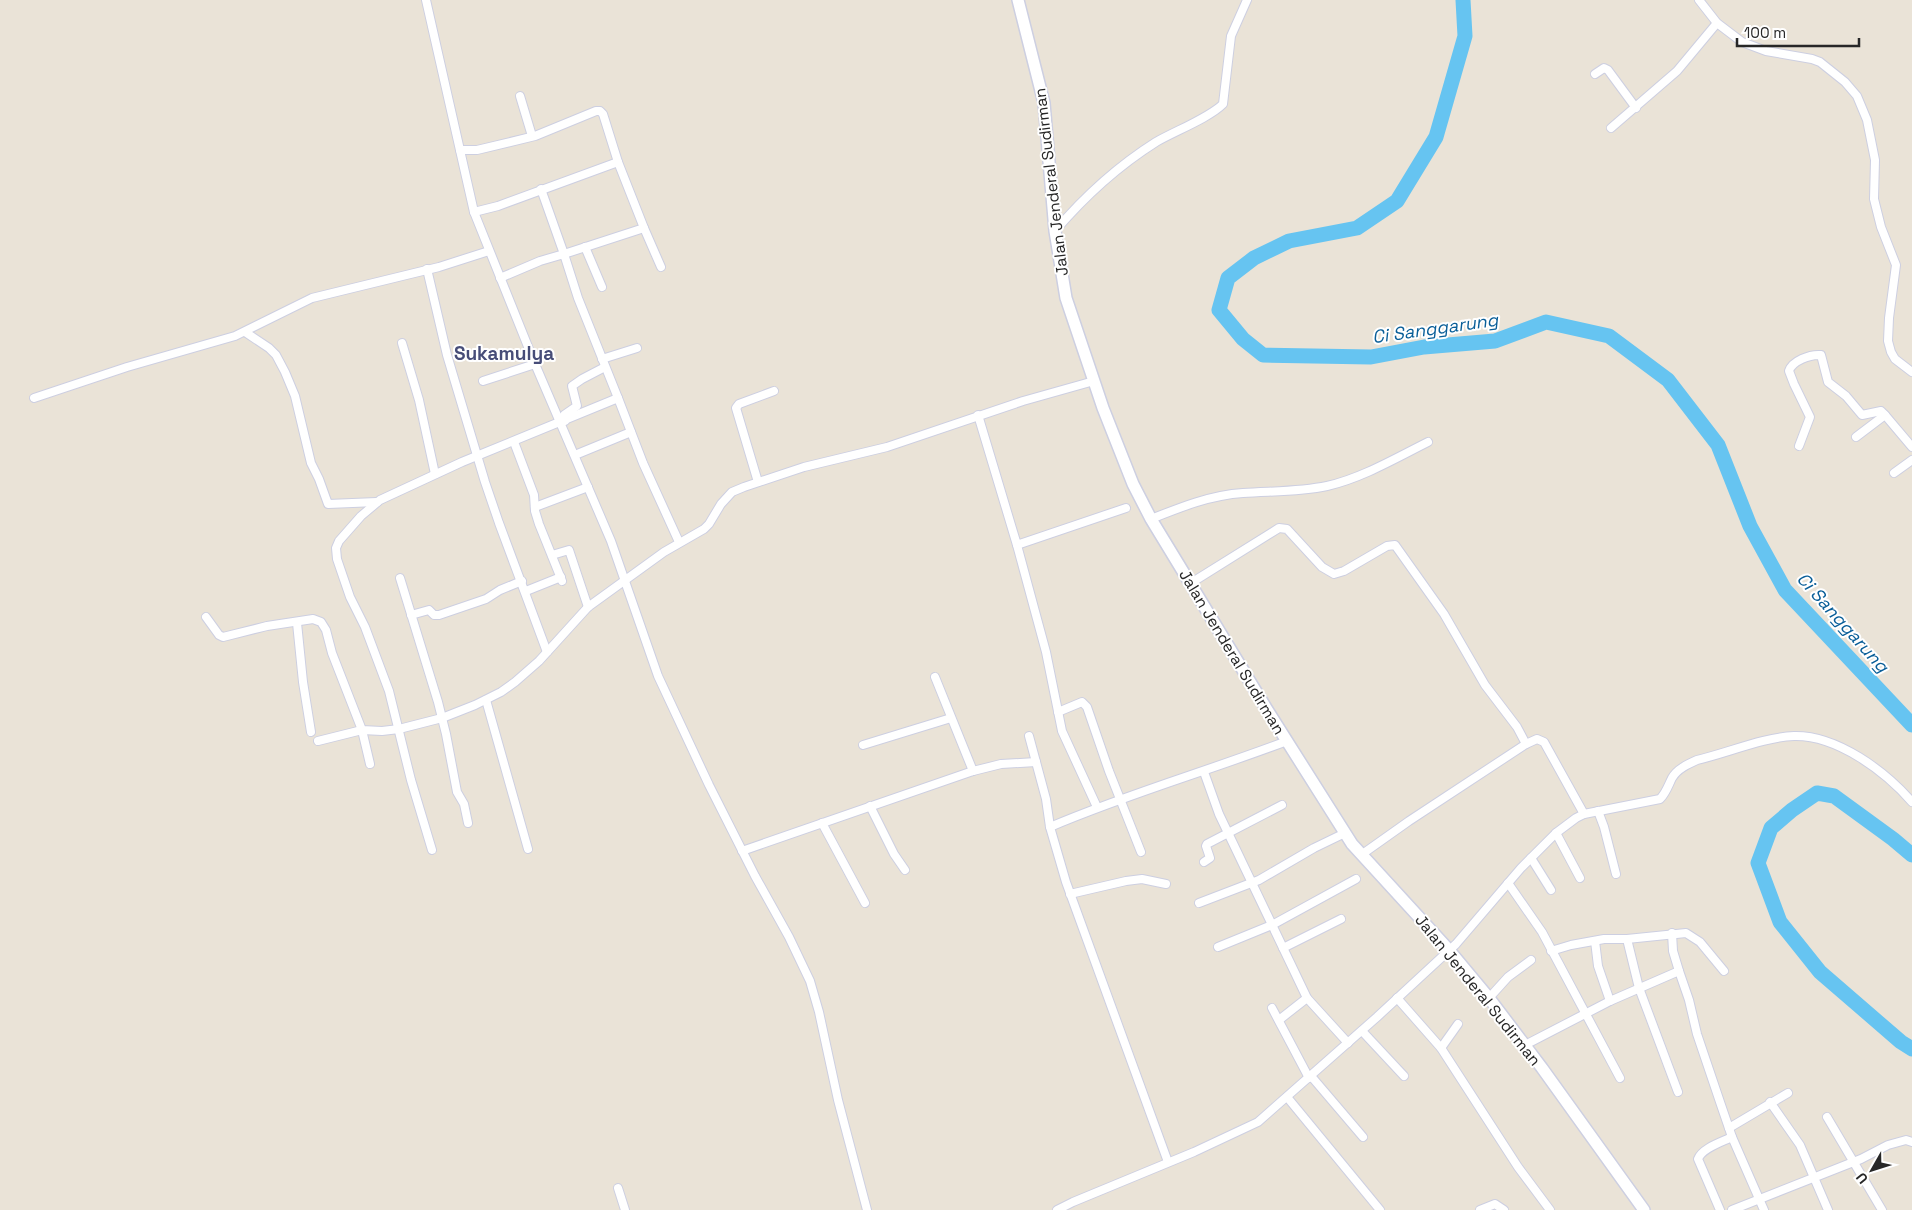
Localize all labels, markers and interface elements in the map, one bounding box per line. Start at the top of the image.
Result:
scale bar [1737,15,1860,47]
text: 100 m [1744,23,1786,42]
street label: Jalan Jenderal Sudirman [1029,87,1073,277]
water label: Ci Sanggarung [1371,308,1501,348]
district label: Sukamulya [454,341,554,366]
street label: Jalan Jenderal Sudirman [1174,566,1290,738]
water label: Ci Sanggarung [1792,567,1895,678]
street label: Jalan Jenderal Sudirman [1410,910,1546,1070]
north arrow [1847,1145,1897,1195]
text: U [1852,1169,1872,1188]

